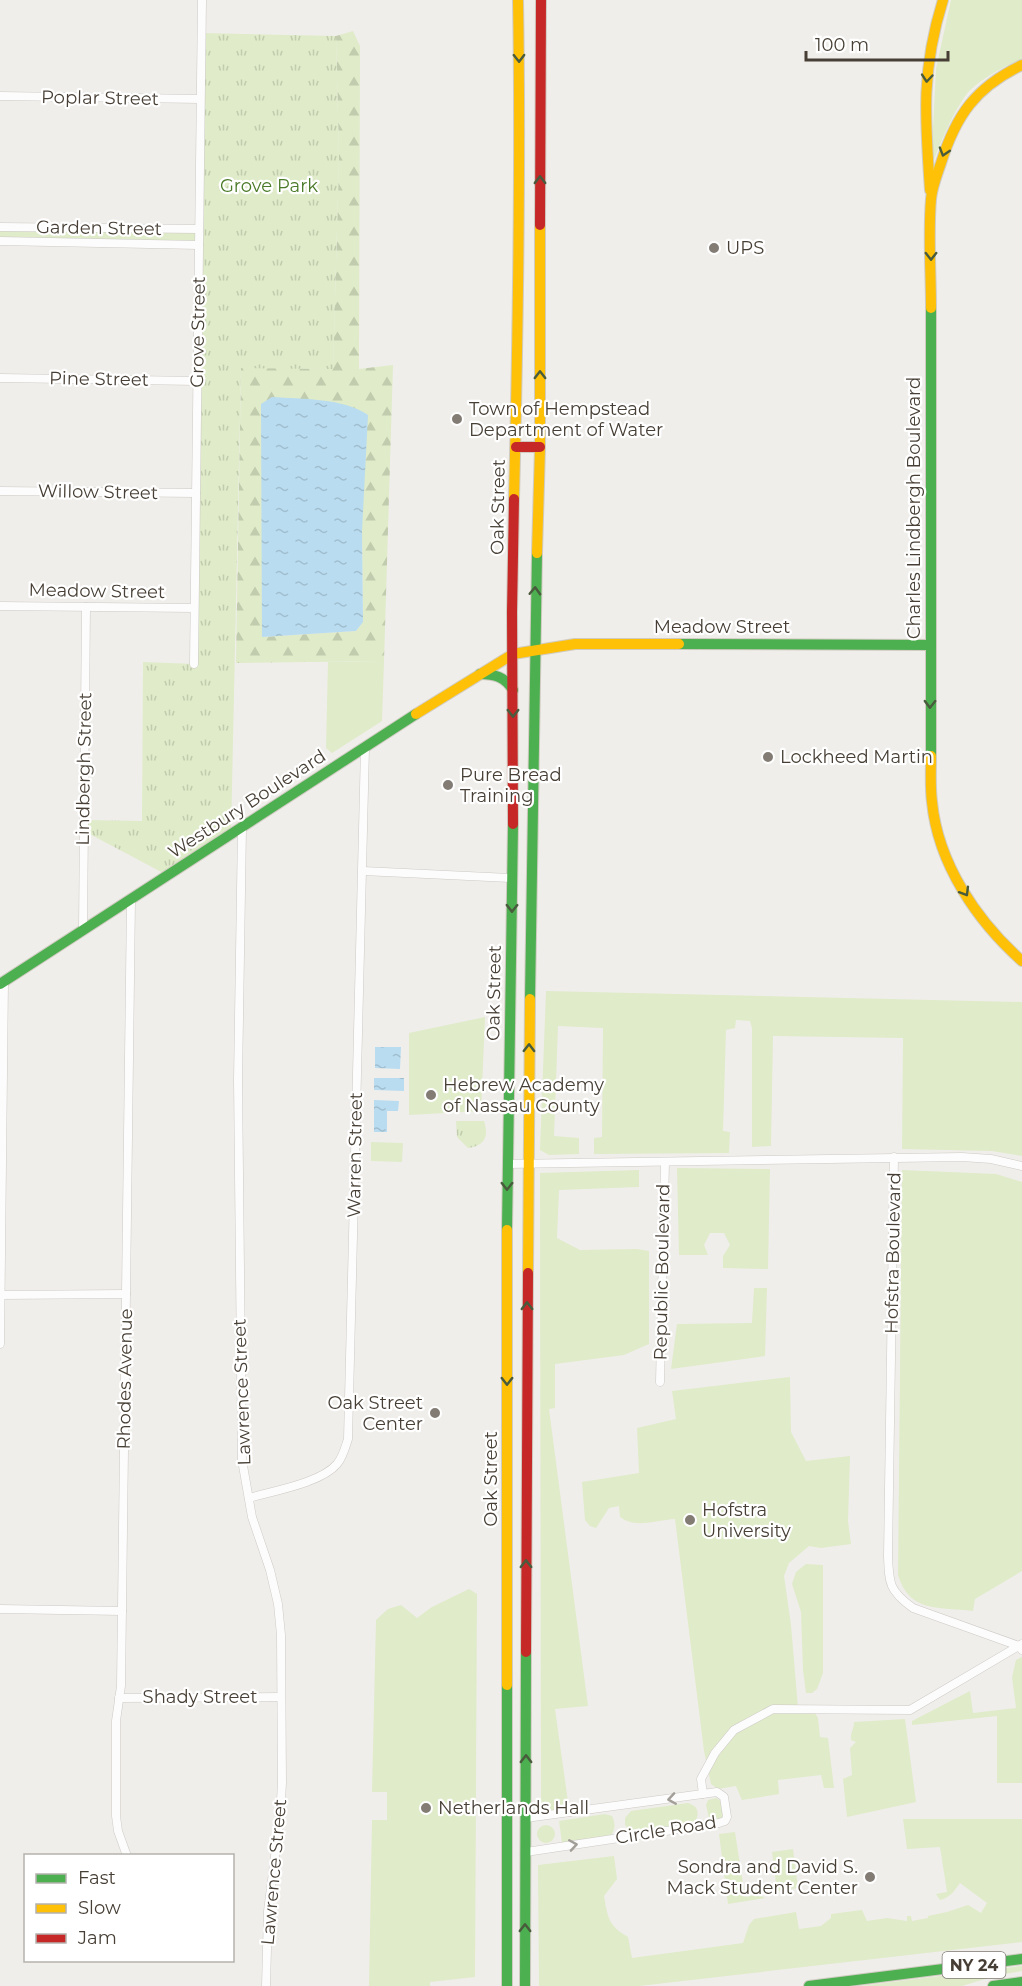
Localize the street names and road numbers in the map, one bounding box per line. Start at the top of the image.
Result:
street label: Poplar Street [41,86,159,110]
street label: Garden Street [36,216,162,240]
street label: Grove Street [186,276,210,388]
street label: Pine Street [49,367,149,391]
street label: Charles Lindbergh Boulevard [903,377,925,639]
street label: Oak Street [486,459,510,555]
street label: Willow Street [38,480,158,504]
street label: Meadow Street [29,579,165,603]
street label: Meadow Street [654,616,790,638]
street label: Lindbergh Street [72,692,96,846]
street label: Westbury Boulevard [164,745,330,863]
street label: Oak Street [482,945,506,1041]
street label: Warren Street [343,1092,367,1218]
street label: Hofstra Boulevard [881,1172,905,1334]
street label: Republic Boulevard [649,1184,675,1360]
street label: Rhodes Avenue [113,1308,137,1450]
street label: Lawrence Street [228,1318,256,1466]
street label: Oak Street [480,1431,502,1527]
street label: Shady Street [143,1686,257,1708]
street label: Lawrence Street [257,1798,291,1946]
street label: Circle Road [614,1811,718,1849]
road number: NY 24 [942,1952,1006,1978]

